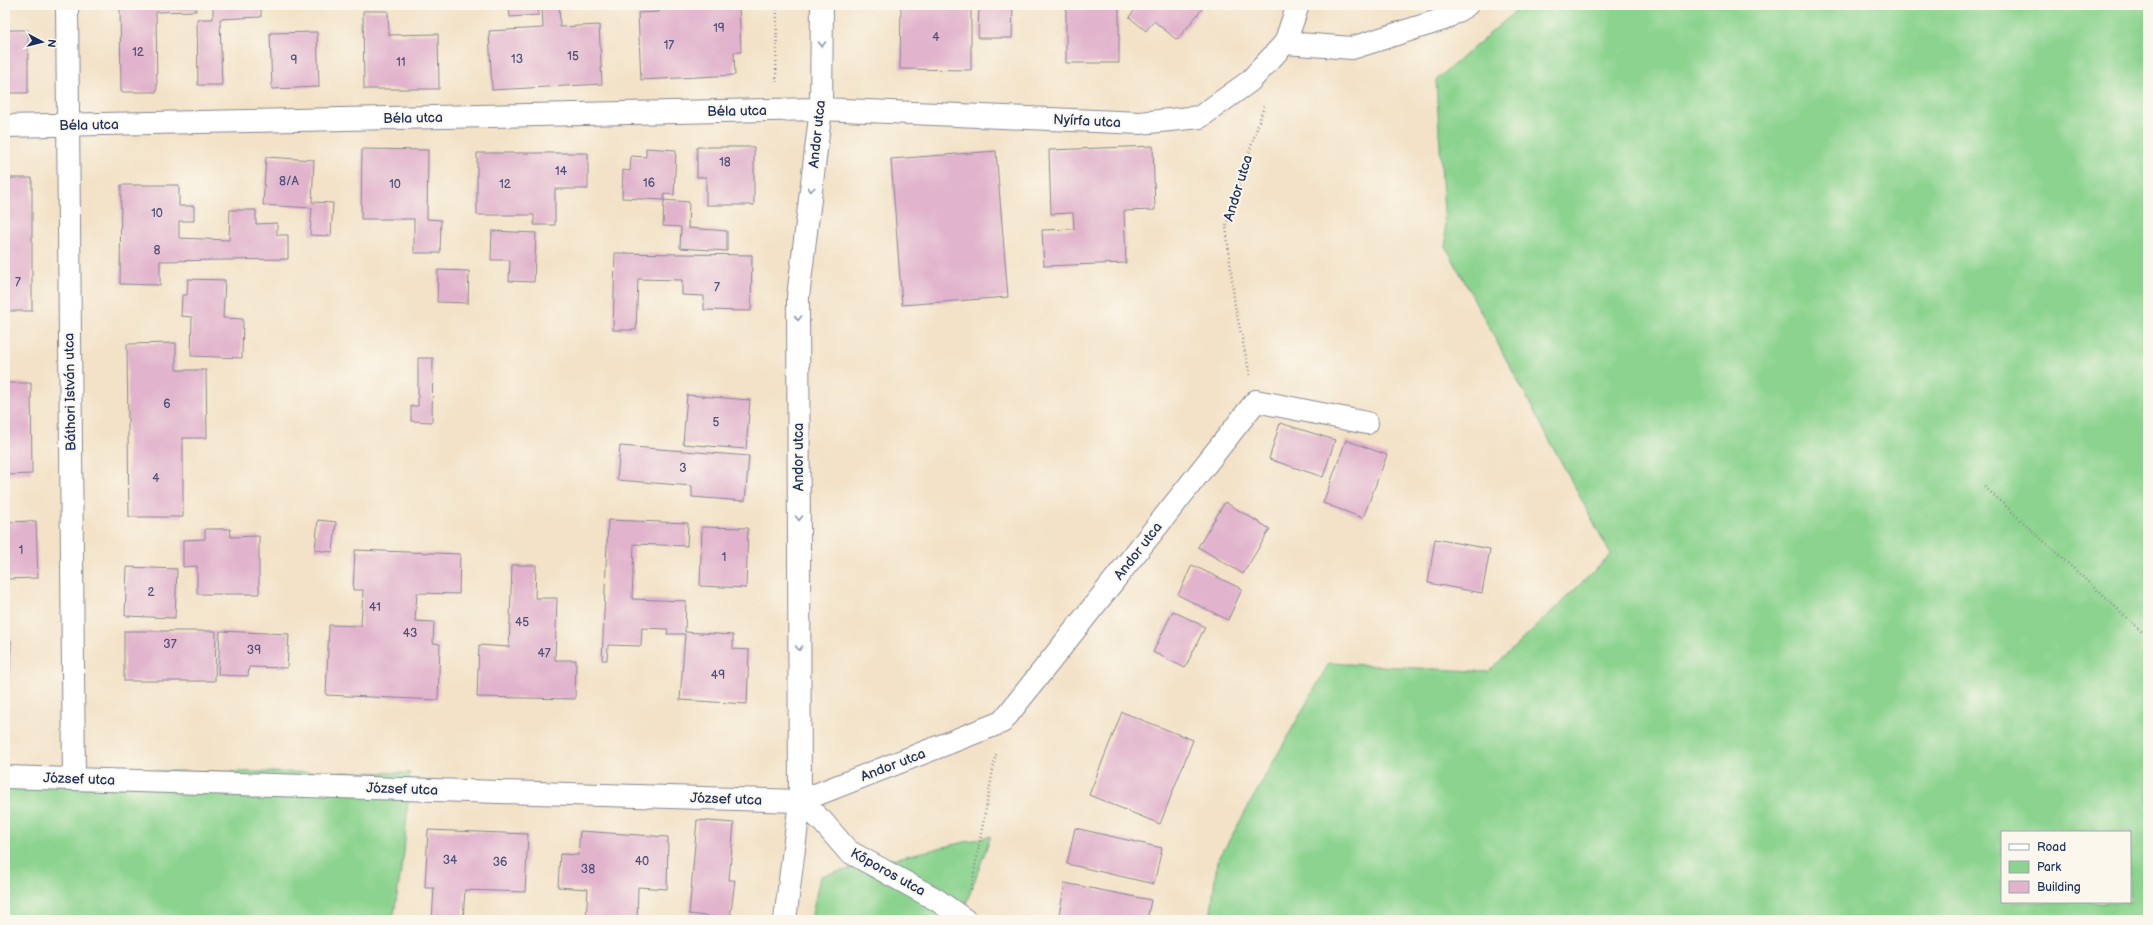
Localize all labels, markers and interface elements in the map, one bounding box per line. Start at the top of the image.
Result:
house number: 19 [713,21,725,36]
north arrow [22,22,62,62]
house number: 4 [932,30,940,45]
text: N [44,38,58,48]
house number: 17 [664,38,674,53]
one-way arrow [817,41,826,47]
house number: 12 [132,45,144,60]
house number: 15 [567,49,579,64]
house number: 13 [511,52,523,67]
house number: 9 [291,53,298,68]
house number: 11 [396,55,406,70]
street label: Andor utca [805,99,829,169]
street label: Béla utca [707,102,767,120]
street label: Béla utca [383,109,443,127]
street label: Nyírfa utca [1053,111,1121,131]
street label: Béla utca [59,116,119,134]
street label: Andor utca [1220,153,1256,223]
house number: 18 [719,155,731,170]
house number: 14 [555,164,568,179]
house number: 8/A [279,174,300,189]
house number: 16 [643,176,655,191]
house number: 10 [389,177,401,192]
house number: 12 [499,177,511,192]
one-way arrow [807,186,816,192]
house number: 10 [151,206,163,221]
house number: 8 [154,243,161,258]
house number: 7 [15,275,21,290]
house number: 7 [714,280,720,295]
one-way arrow [794,315,802,321]
street label: Báthori István utca [60,333,80,451]
house number: 6 [163,397,171,412]
house number: 5 [713,415,720,430]
street label: Andor utca [790,423,807,491]
house number: 3 [679,461,687,476]
house number: 4 [152,471,160,486]
one-way arrow [795,515,803,521]
street label: Andor utca [1110,519,1166,583]
house number: 1 [19,543,23,558]
house number: 1 [722,550,726,565]
house number: 2 [147,585,155,600]
house number: 41 [369,600,381,615]
house number: 45 [515,615,529,630]
house number: 43 [403,626,417,641]
house number: 37 [163,637,177,652]
house number: 39 [247,643,261,658]
one-way arrow [795,645,803,651]
house number: 47 [537,646,551,661]
house number: 49 [711,668,725,683]
street label: Andor utca [858,745,928,785]
street label: József utca [43,769,115,789]
street label: József utca [366,779,438,799]
street label: József utca [690,789,762,809]
legend [2001,831,2131,903]
text: Road [2037,840,2066,855]
street label: Kőporos utca [847,844,929,900]
house number: 34 [443,853,458,868]
house number: 40 [635,854,649,869]
house number: 36 [493,855,507,870]
text: Park [2037,860,2061,875]
house number: 38 [581,862,595,877]
text: Building [2037,880,2081,895]

